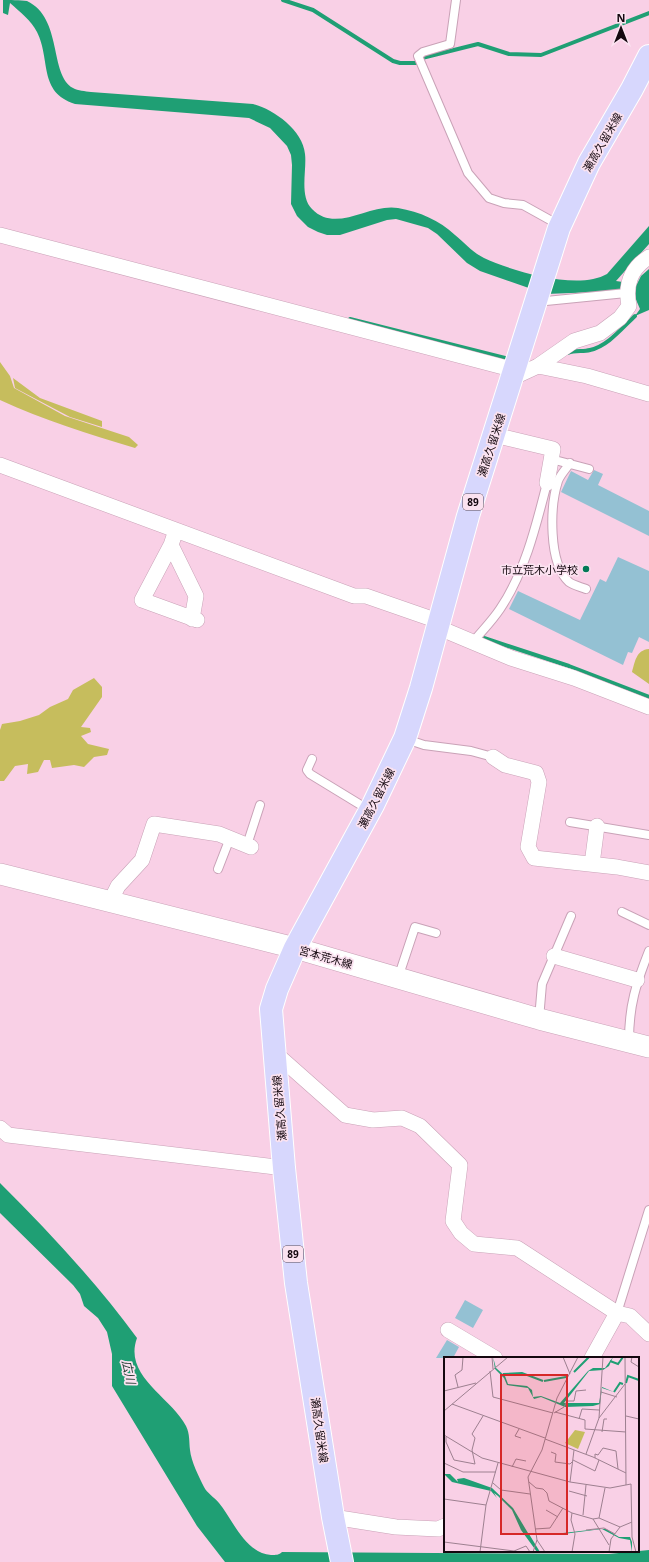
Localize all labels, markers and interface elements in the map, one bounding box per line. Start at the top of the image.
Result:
north arrow [601,8,641,48]
text: N [617,10,625,25]
street label: 瀬高久留米線 [579,110,625,174]
street label: 瀬高久留米線 [474,411,508,479]
road number: 89 [463,494,483,510]
place label: 市立荒木小学校 [501,562,578,577]
marker: 市立荒木小学校 [581,564,591,574]
street label: 瀬高久留米線 [354,765,398,831]
street label: 宮本荒木線 [297,942,355,972]
street label: 瀬高久留米線 [269,1074,289,1142]
road number: 89 [283,1246,303,1262]
inset map [444,1357,639,1552]
water label: 広川 [118,1358,140,1387]
street label: 瀬高久留米線 [308,1396,332,1464]

